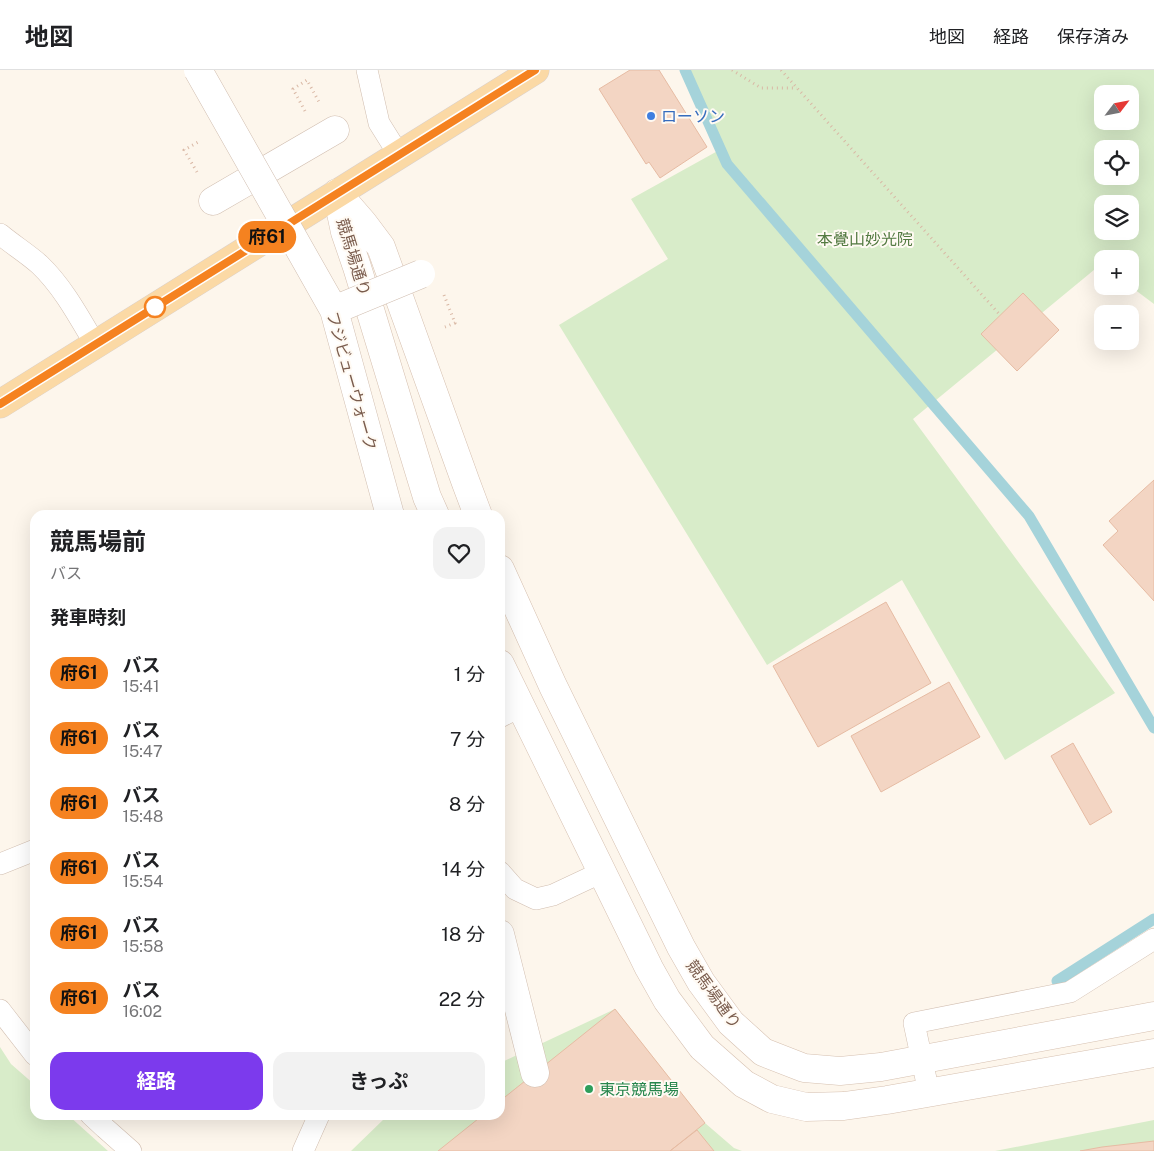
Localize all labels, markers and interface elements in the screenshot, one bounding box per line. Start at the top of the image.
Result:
text: 地図 [25,22,73,50]
text: 地図 [929,26,965,47]
text: 経路 [993,26,1029,47]
text: 保存済み [1057,26,1129,47]
north arrow [1094,85,1139,130]
map controls [1094,85,1139,350]
place label: ローソン [661,107,725,126]
marker: ローソン [645,110,657,122]
button: locate [1094,140,1139,185]
button: layers [1094,195,1139,240]
street label: 競馬場通り [333,216,374,298]
line badge: 府61 [238,221,296,253]
text: 府61 [248,226,286,247]
park label: 本覺山妙光院 [817,230,913,249]
button: + [1094,250,1139,295]
unlabelled marker [144,296,166,318]
button: − [1094,305,1139,350]
street label: フジビューウォーク [323,309,380,453]
text: 競馬場前 [50,527,146,555]
button: heart [433,527,485,579]
text: バス [50,564,82,583]
text: 発車時刻 [50,606,126,628]
text: バス [123,654,161,676]
text: 府61 [60,662,98,683]
text: 1 分 [454,663,485,685]
text: 15:41 [123,677,159,696]
text: バス [123,719,161,741]
text: 府61 [60,727,98,748]
text: 7 分 [450,728,485,750]
text: 15:47 [123,742,163,761]
text: バス [123,784,161,806]
text: 府61 [60,792,98,813]
text: 8 分 [449,793,485,815]
text: 15:48 [123,807,163,826]
text: バス [123,849,161,871]
text: 府61 [60,857,98,878]
text: 14 分 [442,858,485,880]
text: 15:54 [123,872,163,891]
text: バス [123,914,161,936]
text: 府61 [60,922,98,943]
text: 18 分 [441,923,485,945]
text: 15:58 [123,937,164,956]
street label: 競馬場通り [682,956,745,1032]
text: バス [123,979,161,1001]
text: 府61 [60,987,98,1008]
text: 22 分 [439,988,485,1010]
text: 16:02 [123,1002,162,1021]
button: 経路 [50,1052,263,1110]
button: きっぷ [273,1052,485,1110]
place label: 東京競馬場 [599,1080,679,1099]
marker: 東京競馬場 [583,1083,595,1095]

